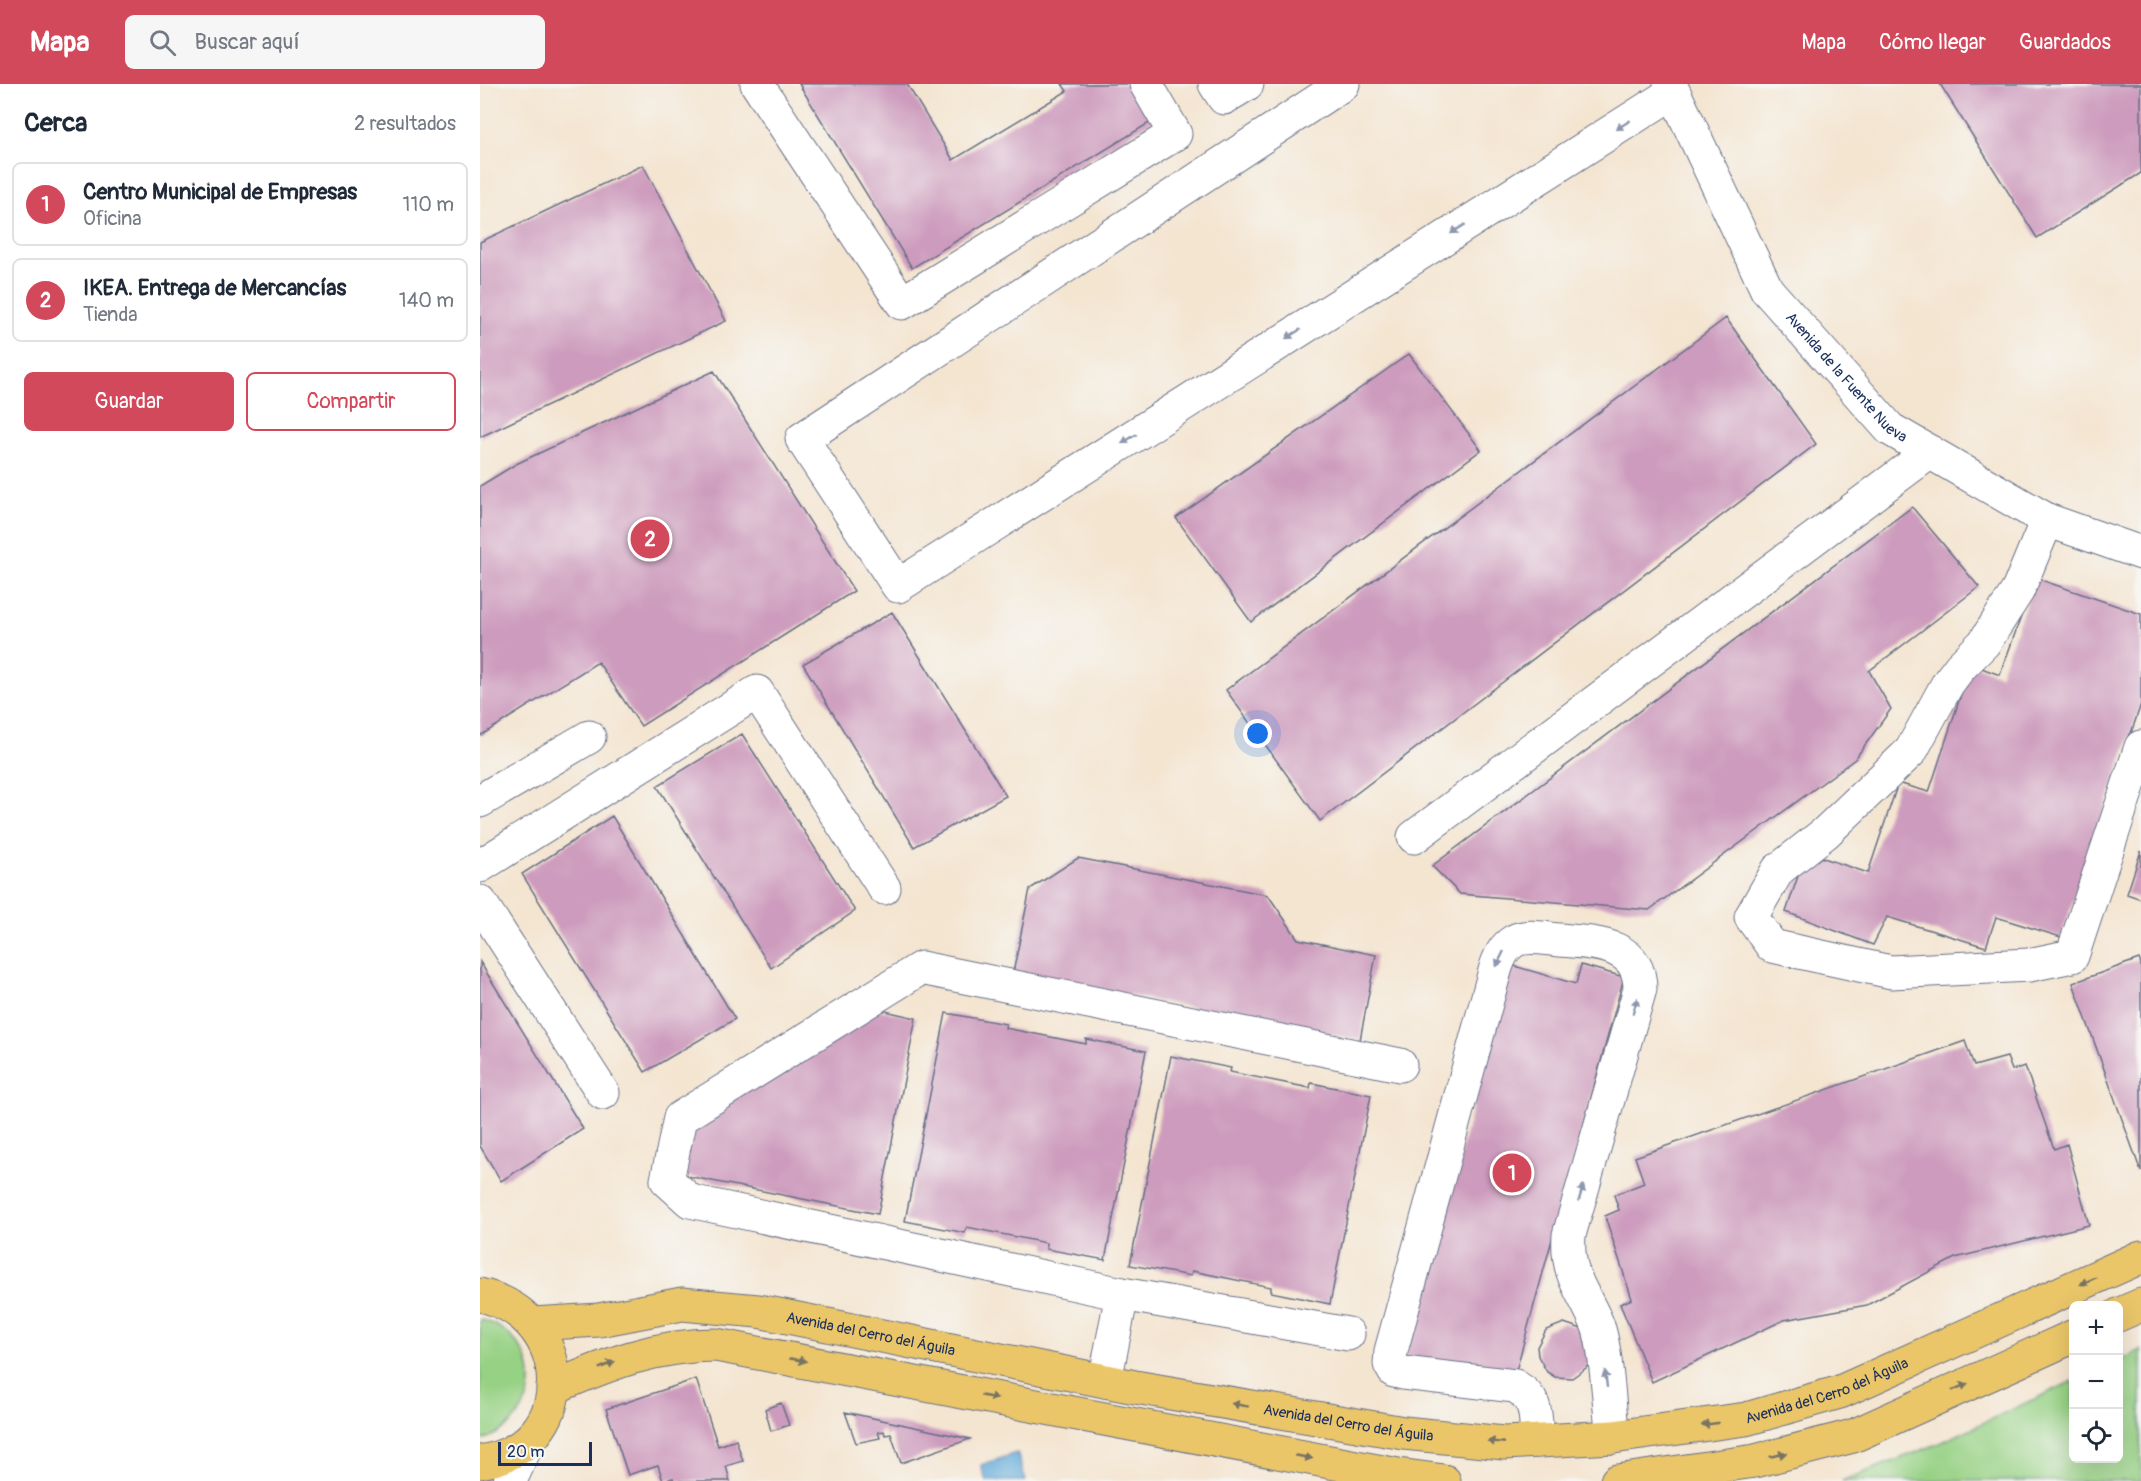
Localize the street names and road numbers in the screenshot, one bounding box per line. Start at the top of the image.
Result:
street label: Avenida de la Fuente Nueva [1782,308,1911,446]
street label: Avenida del Cerro del Águila [785,1307,957,1360]
street label: Avenida del Cerro del Águila [1743,1353,1911,1428]
street label: Avenida del Cerro del Águila [1262,1400,1434,1445]

